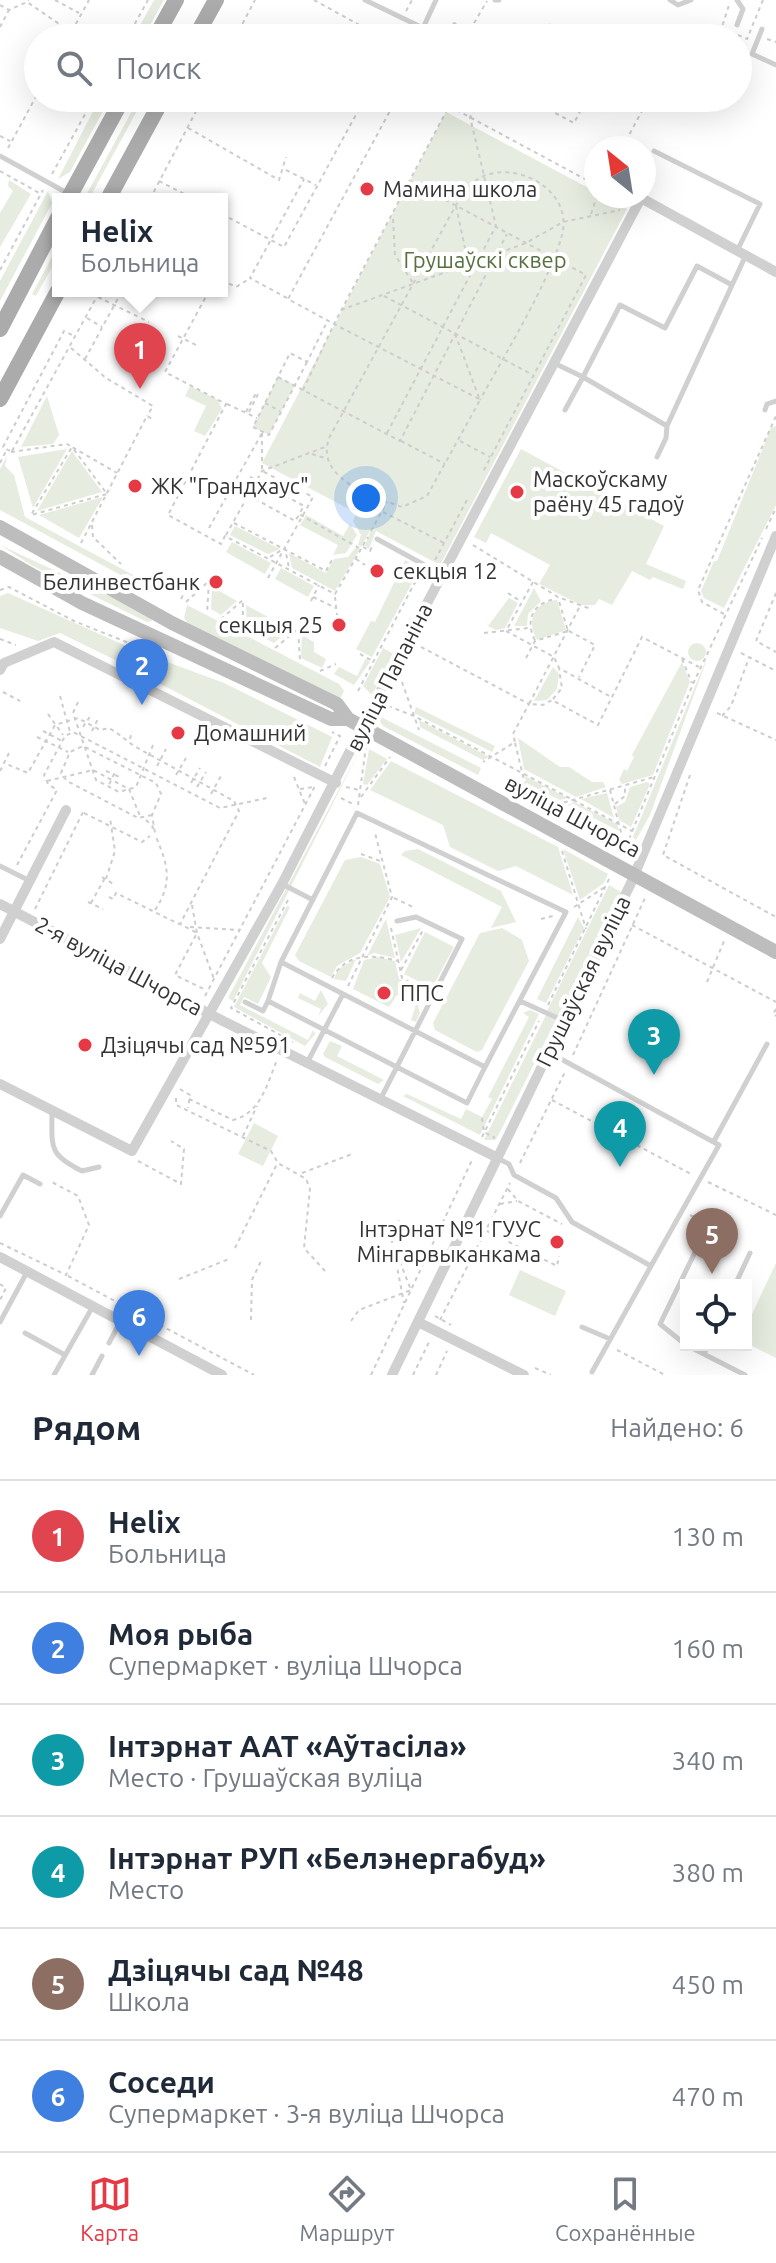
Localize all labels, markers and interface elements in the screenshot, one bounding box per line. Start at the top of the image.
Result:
search box [24,24,752,112]
icon: search [52,46,96,90]
text: Поиск [116,51,201,85]
north arrow [584,136,656,208]
place label: Мамина школа [383,176,537,201]
marker: Мамина школа [358,180,376,198]
popup [52,193,228,297]
text: Helix [81,214,153,248]
park label: Грушаўскі сквер [403,247,567,272]
text: Больница [81,248,199,277]
pin: 1 [114,323,166,389]
place label: Маскоўскаму раёну 45 гадоў [533,466,685,516]
place label: ЖК "Грандхаус" [151,473,309,498]
marker: ЖК "Грандхаус" [126,477,144,495]
your location [346,478,386,518]
marker: Маскоўскаму раёну 45 гадоў [508,483,526,501]
place label: секцыя 12 [393,558,498,583]
marker: секцыя 12 [368,562,386,580]
place label: Белинвестбанк [43,569,200,594]
marker: Белинвестбанк [207,573,225,591]
street label: вуліца Папаніна [341,599,437,755]
place label: секцыя 25 [218,612,323,637]
marker: секцыя 25 [330,616,348,634]
pin: 2 [116,639,168,705]
place label: Домашний [194,720,306,745]
marker: Домашний [169,724,187,742]
street label: вуліца Шчорса [501,769,645,862]
street label: Грушаўская вуліца [530,891,635,1070]
street label: 2-я вуліца Шчорса [31,911,207,1020]
place label: ППС [400,980,444,1005]
marker: ППС [375,984,393,1002]
pin: 3 [628,1009,680,1075]
place label: Дзіцячы сад №591 [101,1032,291,1057]
marker: Дзіцячы сад №591 [76,1036,94,1054]
pin: 4 [594,1101,646,1167]
pin: 5 [686,1208,738,1274]
place label: Інтэрнат №1 ГУУС Мінгарвыканкама [357,1216,541,1266]
marker: Інтэрнат №1 ГУУС Мінгарвыканкама [548,1233,566,1251]
map controls [680,1279,752,1351]
button: locate [680,1279,752,1351]
pin: 6 [113,1290,165,1356]
text: Рядом [32,1408,141,1446]
text: Найдено: 6 [610,1413,744,1442]
text: Helix [108,1505,181,1539]
text: 1 [51,1522,65,1551]
text: 130 m [672,1522,744,1551]
text: Больница [108,1539,227,1568]
text: Моя рыба [108,1617,253,1651]
text: 2 [51,1634,65,1663]
text: 160 m [672,1634,744,1663]
text: Супермаркет · вуліца Шчорса [108,1651,463,1680]
text: Інтэрнат ААТ «Аўтасіла» [108,1729,466,1763]
text: 3 [51,1746,65,1775]
text: 340 m [672,1746,744,1775]
text: Место · Грушаўская вуліца [108,1763,423,1792]
text: Інтэрнат РУП «Белэнергабуд» [108,1841,546,1875]
text: 4 [51,1858,65,1887]
text: 380 m [672,1858,744,1887]
text: Место [108,1875,184,1904]
text: Дзіцячы сад №48 [108,1953,364,1987]
text: 5 [51,1970,65,1999]
text: 450 m [672,1970,744,1999]
text: Школа [108,1987,190,2016]
text: Соседи [108,2065,215,2099]
text: 6 [51,2082,65,2111]
text: 470 m [672,2082,744,2111]
text: Супермаркет · 3-я вуліца Шчорса [108,2099,505,2128]
tab: Карта [80,2172,139,2245]
tab: Маршрут [300,2172,394,2245]
tab: Сохранённые [555,2172,696,2245]

